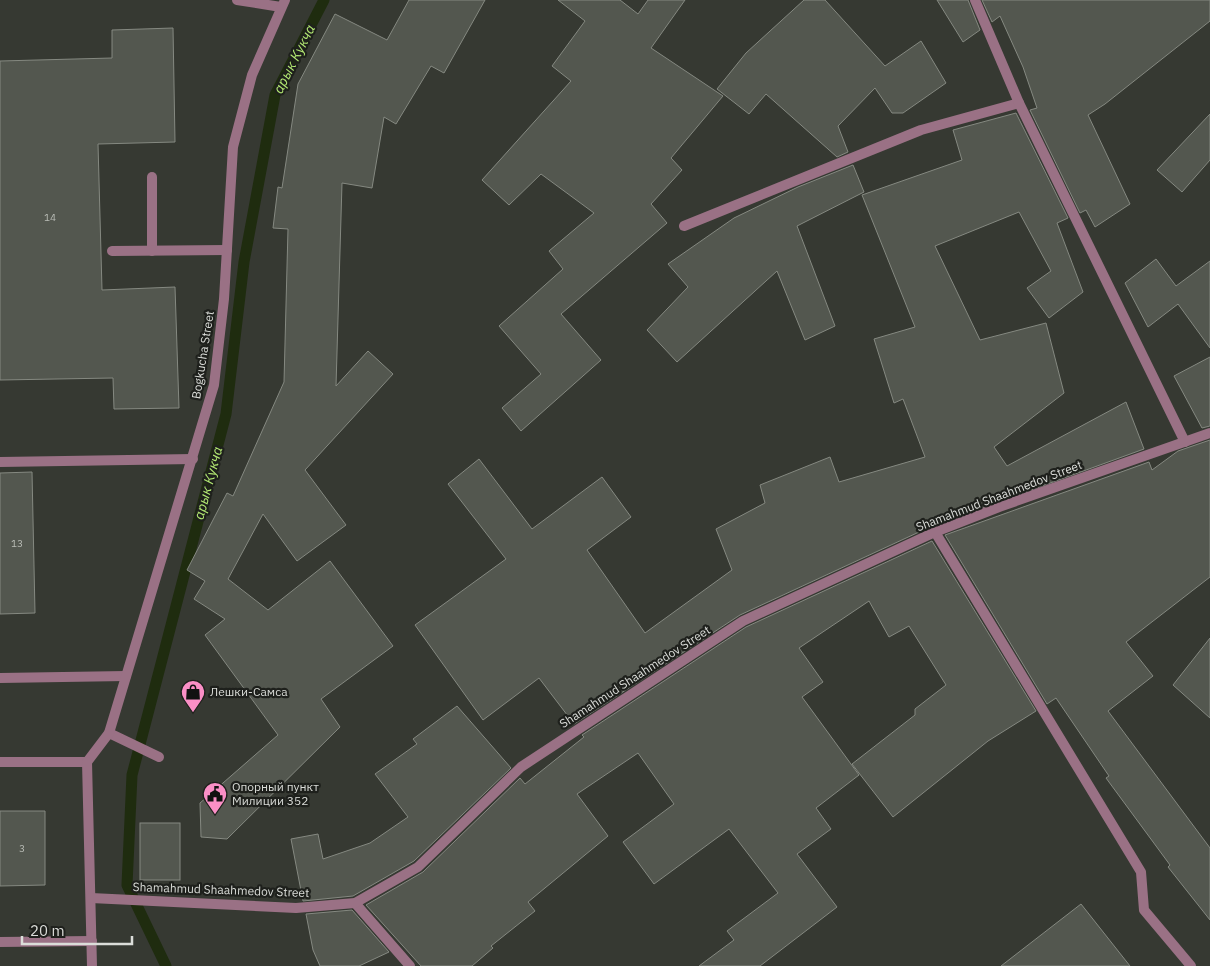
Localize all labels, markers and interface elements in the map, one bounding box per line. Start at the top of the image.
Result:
water label: арык Кукча [269,21,319,97]
house number: 14 [44,211,56,224]
street label: Bogkucha Street [188,310,217,400]
water label: арык Кукча [190,444,226,522]
street label: Shamahmud Shaahmedov Street [914,457,1084,534]
house number: 13 [11,537,23,550]
street label: Shamahmud Shaahmedov Street [557,622,713,731]
shop icon: Лешки-Самса [180,679,206,713]
place label: Лешки-Самса [210,684,288,699]
place label: Опорный пункт Милиции 352 [232,779,319,808]
public building icon: Опорный пункт Милиции 352 [202,781,228,815]
house number: 3 [19,842,25,855]
street label: Shamahmud Shaahmedov Street [132,879,310,900]
scale bar [22,914,132,946]
text: 20 m [30,921,65,940]

